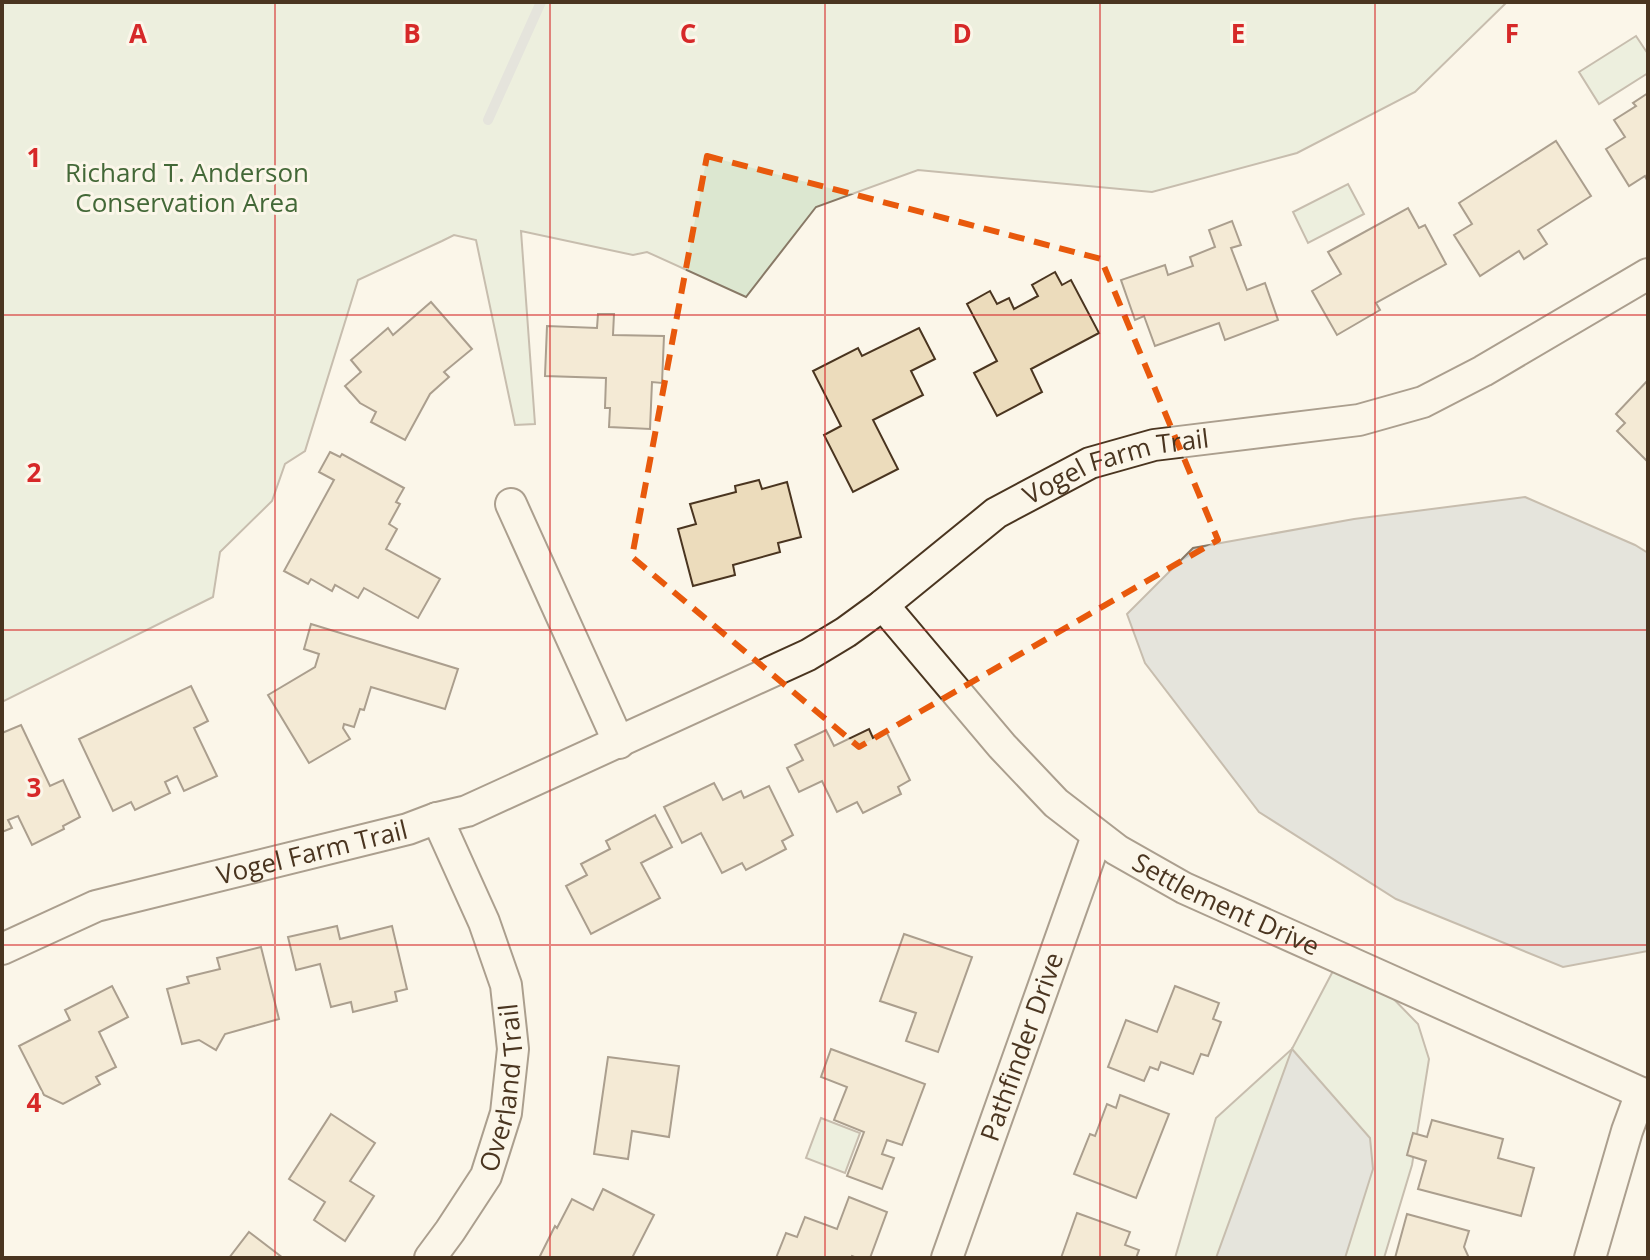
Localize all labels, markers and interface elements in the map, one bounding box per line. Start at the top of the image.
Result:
text: A [129,15,147,51]
text: B [403,15,421,51]
text: C [680,15,696,51]
text: D [952,15,972,51]
text: E [1231,15,1245,51]
text: F [1505,15,1519,51]
text: 1 [27,139,41,175]
park label: Richard T. Anderson Conservation Area [65,154,309,220]
street label: Vogel Farm Trail [1016,419,1211,513]
text: 2 [27,454,42,490]
text: 3 [27,769,41,805]
street label: Vogel Farm Trail [213,811,411,893]
street label: Settlement Drive [1126,844,1325,963]
street label: Pathfinder Drive [971,947,1071,1146]
street label: Overland Trail [469,1002,531,1176]
text: 4 [27,1084,42,1120]

